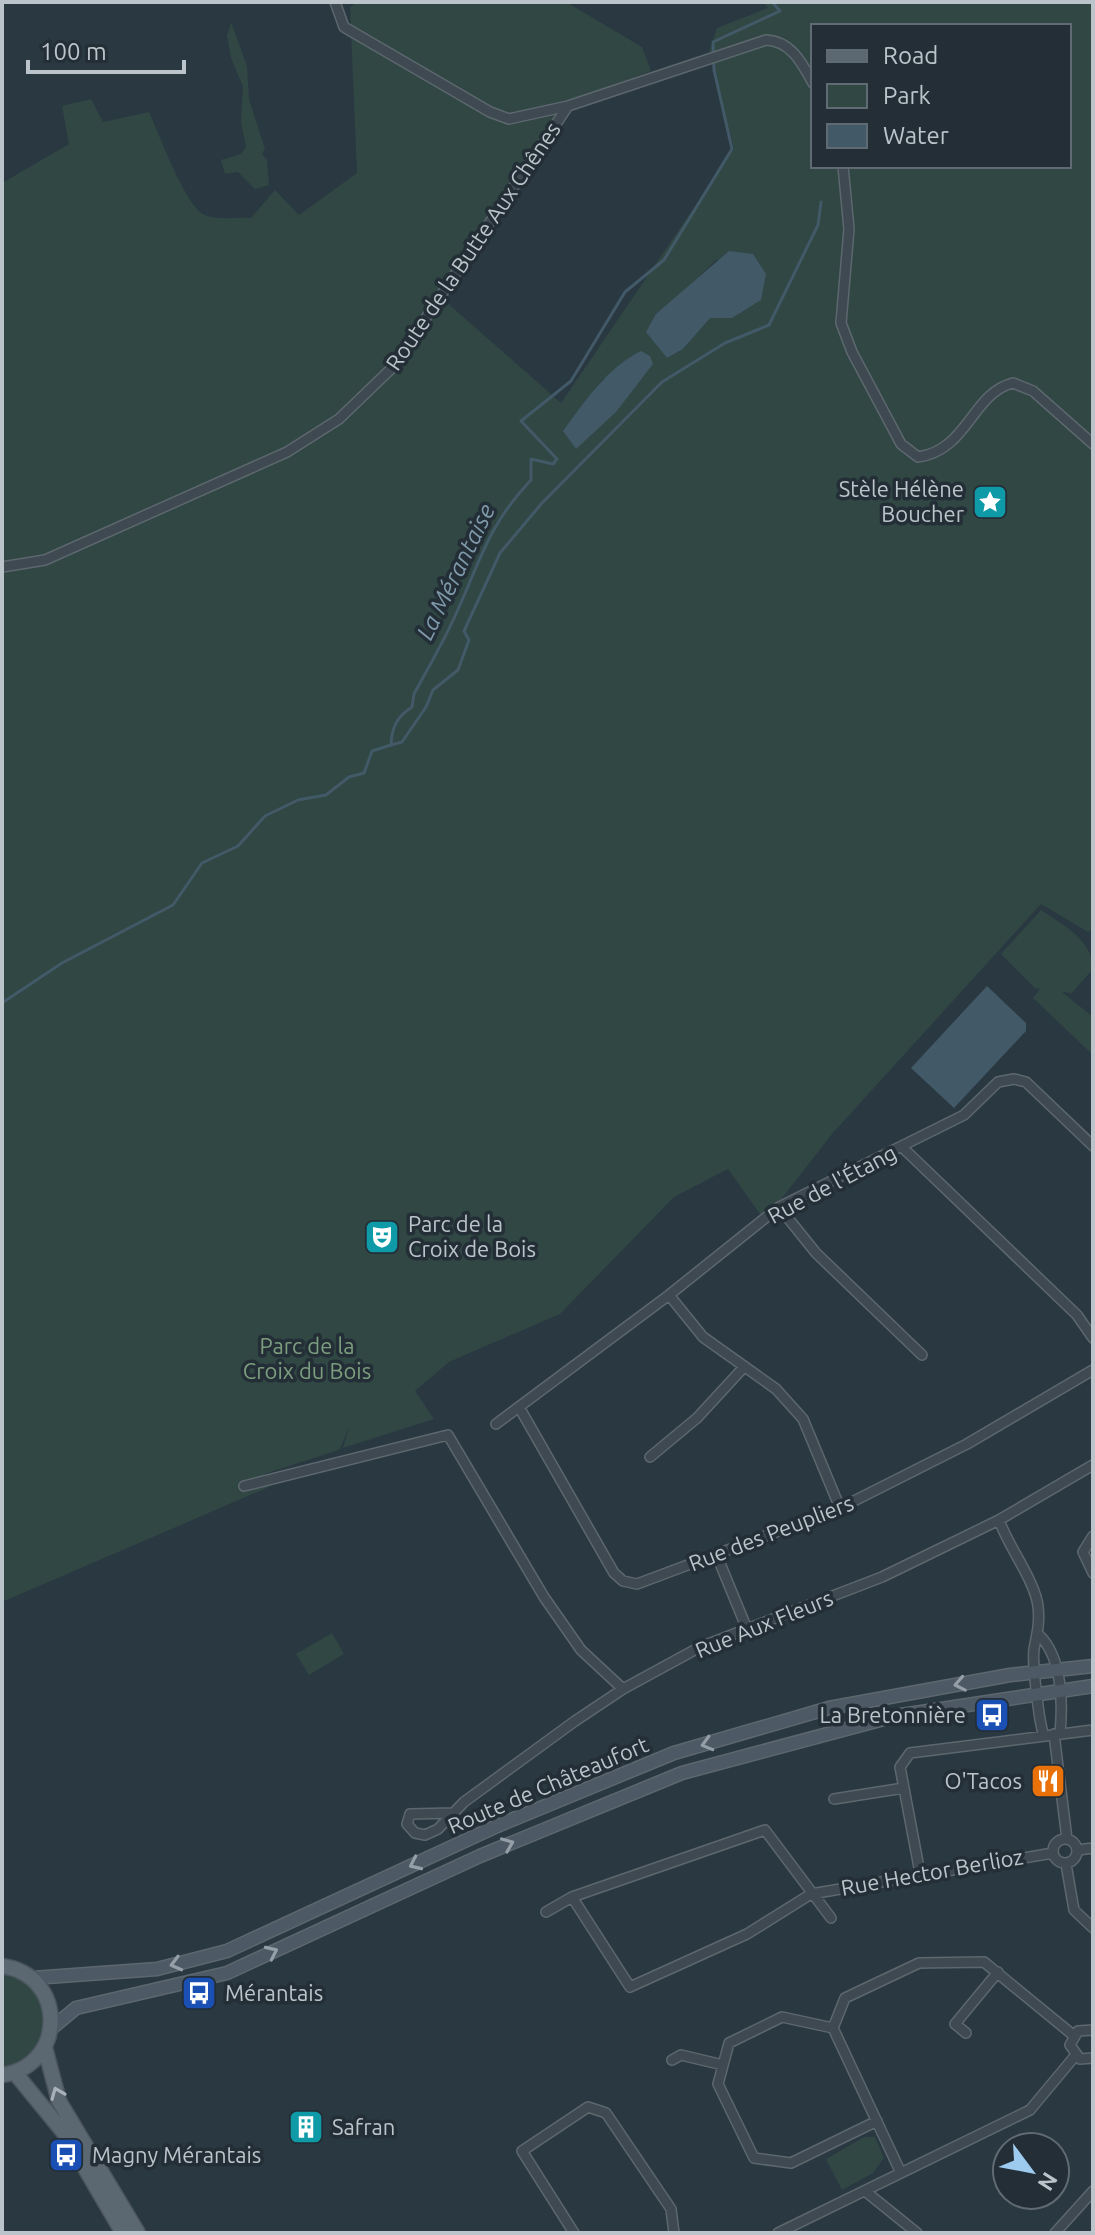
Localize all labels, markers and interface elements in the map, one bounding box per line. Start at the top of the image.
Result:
scale bar [28,24,184,74]
legend [811,24,1071,168]
text: 100 m [40,38,107,65]
text: Road [883,42,938,69]
text: Park [883,82,931,109]
street label: Route de la Butte Aux Chênes [380,117,565,374]
text: Water [883,122,949,149]
place label: Stèle Hélène Boucher [839,476,965,526]
place icon: Stèle Hélène Boucher [971,483,1009,521]
water label: La Mérantaise [411,500,500,644]
street label: Rue de l'Étang [763,1138,900,1228]
place label: Parc de la Croix de Bois [408,1211,536,1261]
theatre icon: Parc de la Croix de Bois [363,1218,401,1256]
park label: Parc de la Croix du Bois [243,1333,371,1383]
street label: Rue des Peupliers [685,1490,857,1575]
street label: Rue Aux Fleurs [691,1585,836,1663]
one-way arrow [953,1675,966,1692]
bus stop icon: La Bretonnière [973,1696,1011,1734]
place label: La Bretonnière [819,1702,966,1727]
street label: Route de Châteaufort [444,1731,652,1838]
one-way arrow [700,1735,714,1751]
restaurant icon: O'Tacos [1029,1762,1067,1800]
place label: O'Tacos [945,1768,1022,1793]
one-way arrow [500,1837,514,1854]
street label: Rue Hector Berlioz [839,1843,1025,1900]
one-way arrow [409,1854,423,1870]
one-way arrow [263,1946,278,1962]
one-way arrow [169,1955,183,1972]
bus stop icon: Mérantais [180,1974,218,2012]
place label: Mérantais [225,1980,323,2005]
one-way arrow [50,2087,67,2101]
building icon: Safran [287,2108,325,2146]
place label: Safran [332,2114,395,2139]
north arrow [991,2131,1071,2211]
bus stop icon: Magny Mérantais [47,2136,85,2174]
place label: Magny Mérantais [92,2142,261,2167]
text: N [1033,2168,1063,2195]

